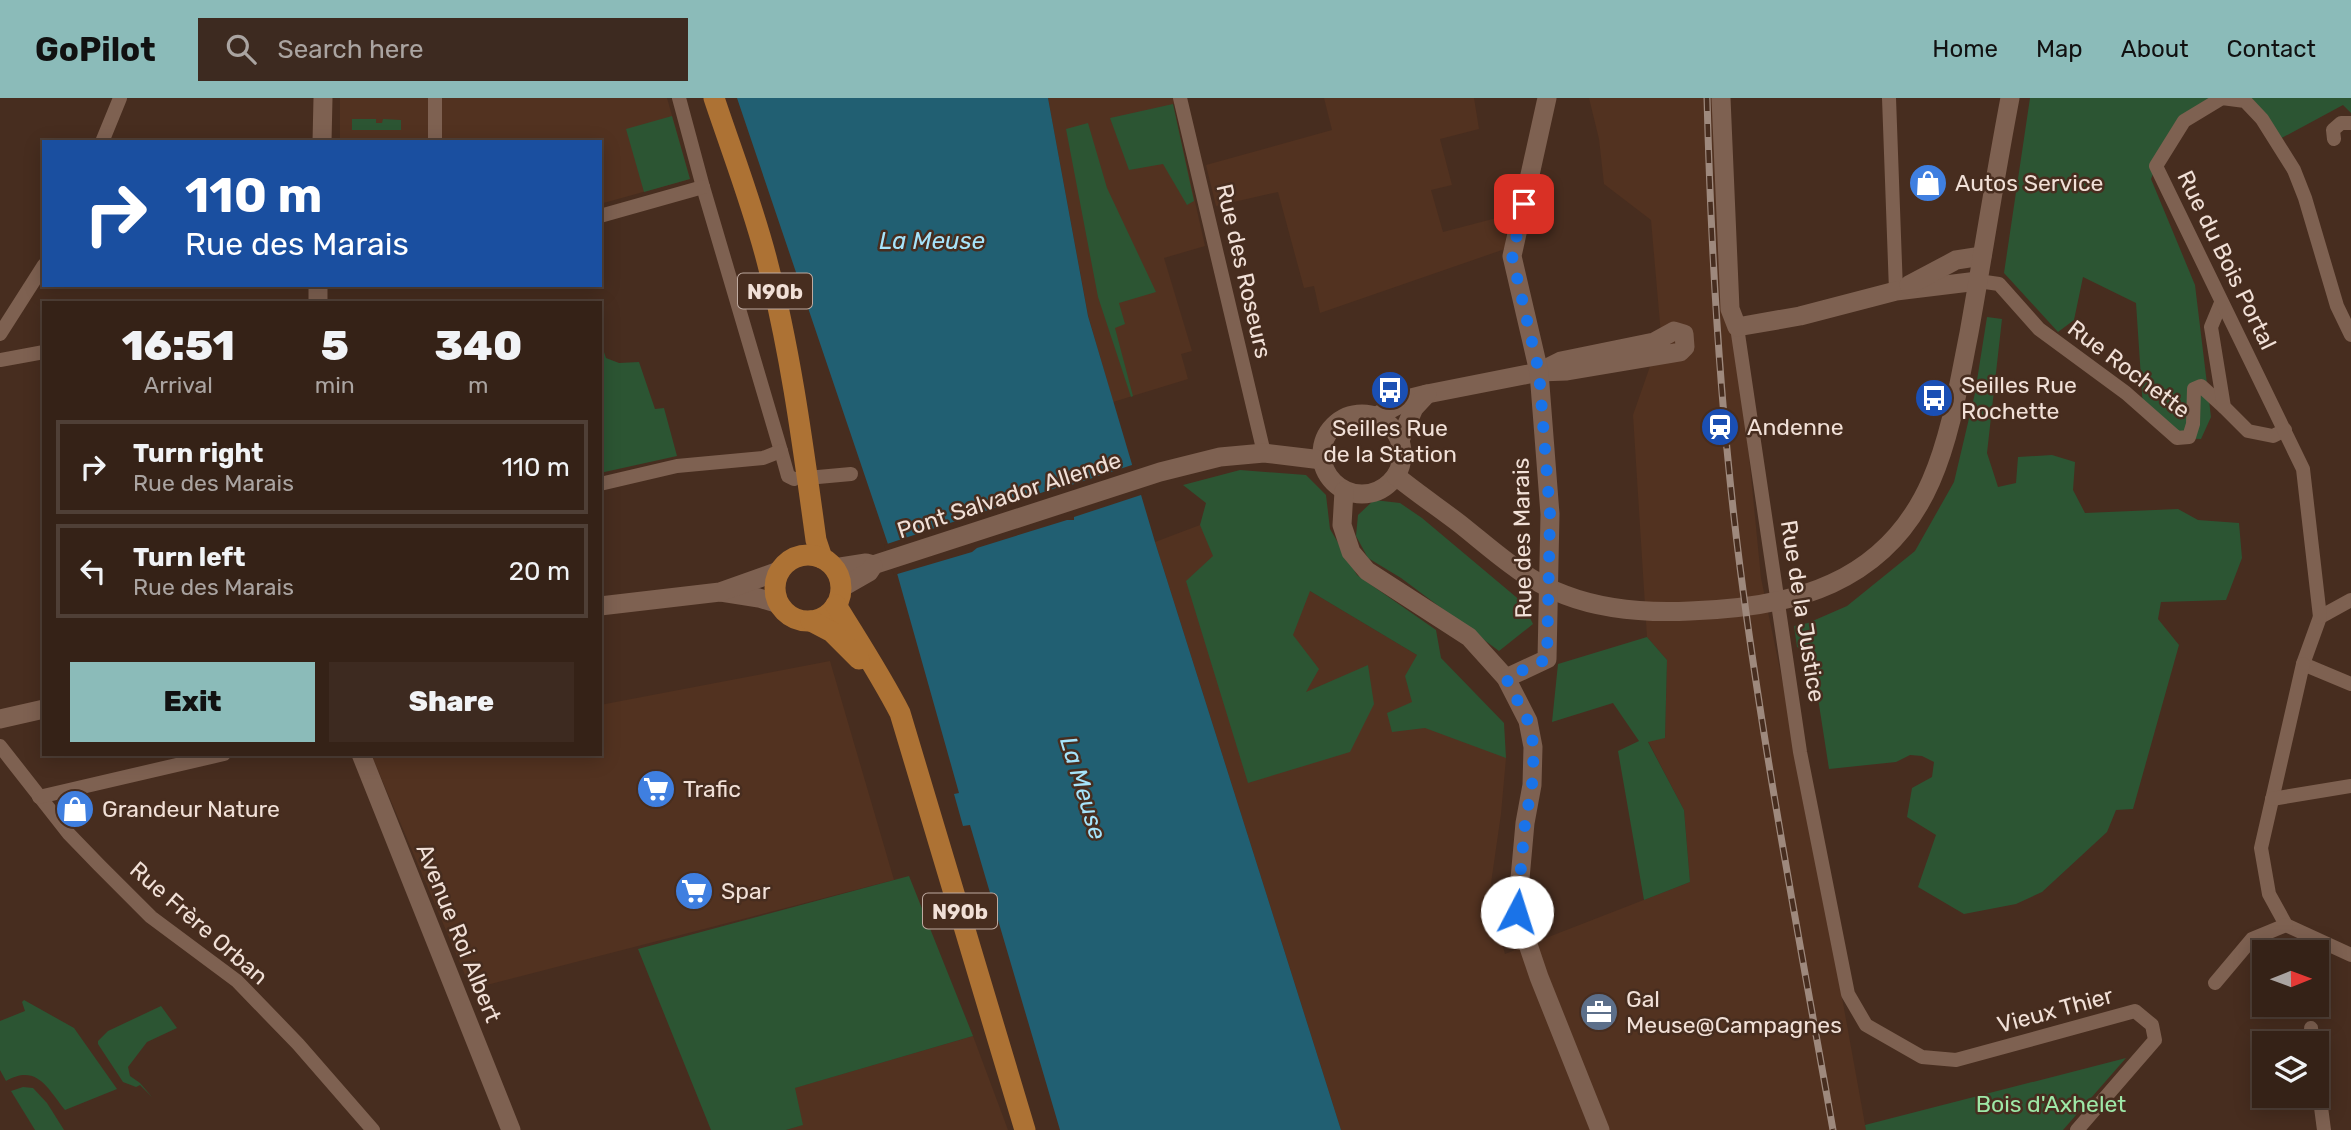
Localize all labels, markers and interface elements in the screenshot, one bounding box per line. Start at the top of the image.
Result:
search box [198,18,688,81]
text: GoPilot [35,30,156,69]
icon: search [222,30,260,68]
text: Search here [278,34,423,65]
text: Home [1932,35,1998,63]
text: Map [2036,35,2083,63]
text: About [2121,35,2189,63]
text: Contact [2227,35,2316,63]
shop icon: Autos Service [1907,162,1949,204]
text: 110 m [185,166,322,224]
street label: Rue du Bois Portal [2171,166,2283,354]
icon: right [70,168,161,259]
place label: Autos Service [1955,169,2103,197]
pin [1494,174,1554,234]
street label: Rue des Roseurs [1210,181,1278,361]
icon: arrive [1505,185,1543,223]
text: Rue des Marais [185,225,409,263]
water label: La Meuse [879,227,985,255]
road number: N90b [738,274,812,308]
street label: Rue Rochette [2062,314,2196,424]
text: 16:51 [122,321,235,371]
text: 5 [321,321,349,371]
text: 340 [434,321,522,371]
bus stop icon: Seilles Rue de la Station [1369,369,1411,411]
text: Arrival [144,371,213,399]
text: min [315,371,355,399]
text: m [468,371,489,399]
place label: Seilles Rue Rochette [1961,371,2077,425]
bus stop icon: Seilles Rue Rochette [1913,377,1955,419]
station icon: Andenne [1699,406,1741,448]
place label: Andenne [1747,413,1844,441]
place label: Seilles Rue de la Station [1323,414,1457,468]
text: Turn right [133,438,263,469]
street label: Pont Salvador Allende [893,446,1125,544]
icon: right [74,448,112,486]
text: 110 m [502,452,570,483]
street label: Rue des Marais [1507,457,1537,619]
text: Rue des Marais [133,469,294,497]
street label: Rue de la Justice [1775,518,1831,704]
text: Turn left [133,542,245,573]
icon: left [74,552,112,590]
text: 20 m [509,556,570,587]
text: Rue des Marais [133,573,294,601]
button: Exit [70,662,315,742]
button: Share [329,662,574,742]
water label: La Meuse [1054,733,1112,843]
supermarket icon: Trafic [635,768,677,810]
place label: Trafic [683,775,741,803]
shop icon: Grandeur Nature [54,788,96,830]
place label: Grandeur Nature [102,795,280,823]
street label: Avenue Roi Albert [410,840,508,1026]
street label: Rue Frère Orban [124,855,274,991]
supermarket icon: Spar [673,870,715,912]
position arrow [1480,875,1554,949]
place label: Spar [721,877,771,905]
road number: N90b [923,894,997,928]
north arrow [2252,940,2329,1017]
map controls [2252,940,2329,1108]
street label: Vieux Thier [1994,981,2116,1039]
place label: Gal Meuse@Campagnes [1626,985,1842,1039]
office icon: Gal Meuse@Campagnes [1578,991,1620,1033]
button: layers [2252,1031,2329,1108]
park label: Bois d'Axhelet [1976,1090,2126,1118]

